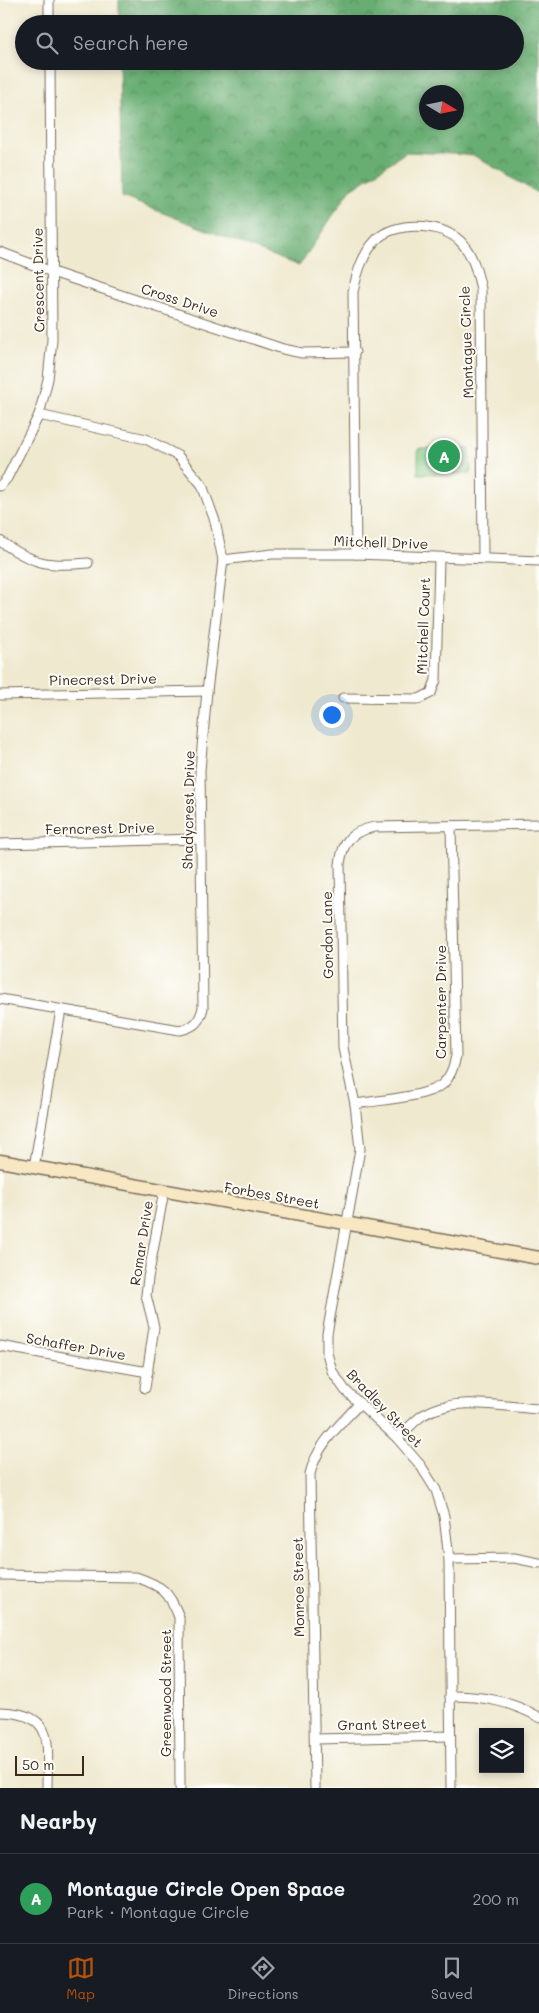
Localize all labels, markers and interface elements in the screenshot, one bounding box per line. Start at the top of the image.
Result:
search box [15,15,524,70]
icon: search [33,29,61,57]
text: Search here [73,30,189,55]
north arrow [419,85,464,130]
street label: Crescent Drive [28,227,48,333]
street label: Cross Drive [139,279,221,321]
street label: Montague Circle [455,285,477,399]
pin: A [428,437,460,475]
street label: Mitchell Drive [333,531,429,553]
street label: Mitchell Court [412,577,434,675]
street label: Pinecrest Drive [49,669,157,689]
your location [319,702,345,728]
street label: Shadycrest Drive [177,750,199,870]
street label: Ferncrest Drive [45,818,155,838]
street label: Gordon Lane [317,891,337,979]
street label: Carpenter Drive [431,945,450,1059]
street label: Forbes Street [223,1177,321,1213]
street label: Romar Drive [125,1199,157,1287]
street label: Schaffer Drive [25,1328,127,1364]
street label: Bradley Street [343,1365,427,1451]
street label: Monroe Street [288,1537,308,1637]
street label: Greenwood Street [156,1629,175,1757]
street label: Grant Street [337,1714,427,1734]
map controls [479,1728,524,1773]
button: layers [479,1728,524,1773]
scale bar [15,1753,84,1776]
text: 50 m [22,1755,54,1774]
text: Nearby [20,1807,97,1834]
text: Montague Circle Open Space [67,1876,345,1901]
text: A [30,1888,42,1909]
text: 200 m [472,1888,519,1909]
text: Park · Montague Circle [67,1901,249,1922]
tab: Map [66,1954,95,2003]
tab: Directions [227,1954,299,2003]
tab: Saved [431,1954,473,2003]

